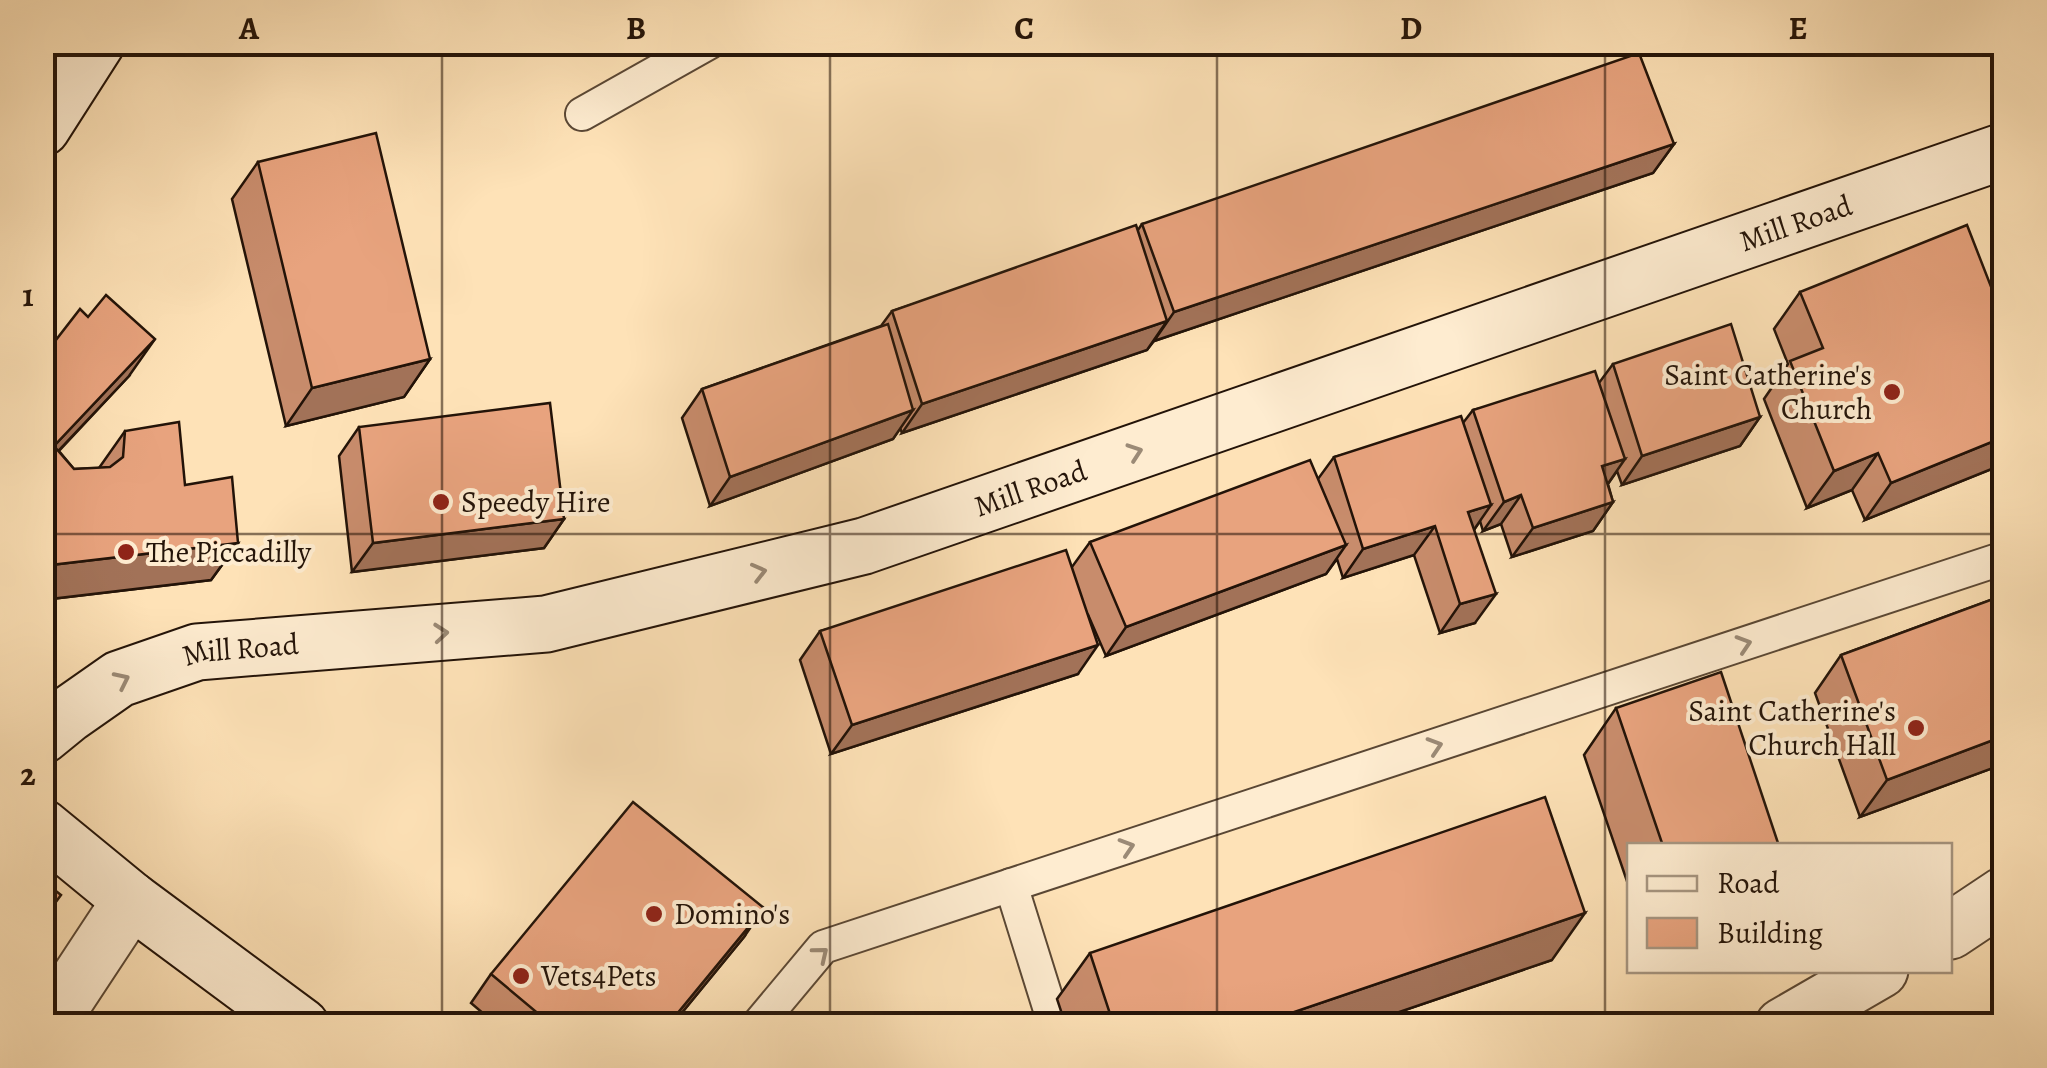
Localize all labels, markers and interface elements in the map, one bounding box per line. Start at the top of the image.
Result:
text: A [238,6,260,50]
text: B [626,6,646,50]
text: C [1014,6,1034,50]
text: D [1400,6,1422,50]
text: E [1788,6,1808,50]
street label: Mill Road [1734,185,1858,261]
text: 1 [22,273,34,317]
place label: Saint Catherine's Church [1664,355,1872,429]
marker: Saint Catherine's Church [1881,381,1903,403]
one-way arrow [1126,443,1143,464]
street label: Mill Road [969,450,1093,526]
place label: Speedy Hire [461,482,610,522]
marker: Speedy Hire [430,491,452,513]
place label: The Piccadilly [146,532,312,572]
marker: The Piccadilly [115,541,137,563]
one-way arrow [750,563,767,584]
one-way arrow [433,622,449,644]
street label: Mill Road [177,624,301,676]
one-way arrow [1735,635,1752,655]
one-way arrow [112,673,130,693]
place label: Saint Catherine's Church Hall [1688,691,1896,765]
marker: Saint Catherine's Church Hall [1905,717,1927,739]
one-way arrow [1426,737,1443,757]
text: 2 [20,752,36,796]
one-way arrow [1117,839,1134,859]
legend [1627,843,1952,973]
text: Road [1717,863,1780,903]
place label: Domino's [674,894,790,934]
marker: Domino's [643,903,665,925]
text: Building [1717,913,1823,953]
one-way arrow [810,948,828,965]
place label: Vets4Pets [540,956,657,996]
marker: Vets4Pets [510,965,532,987]

